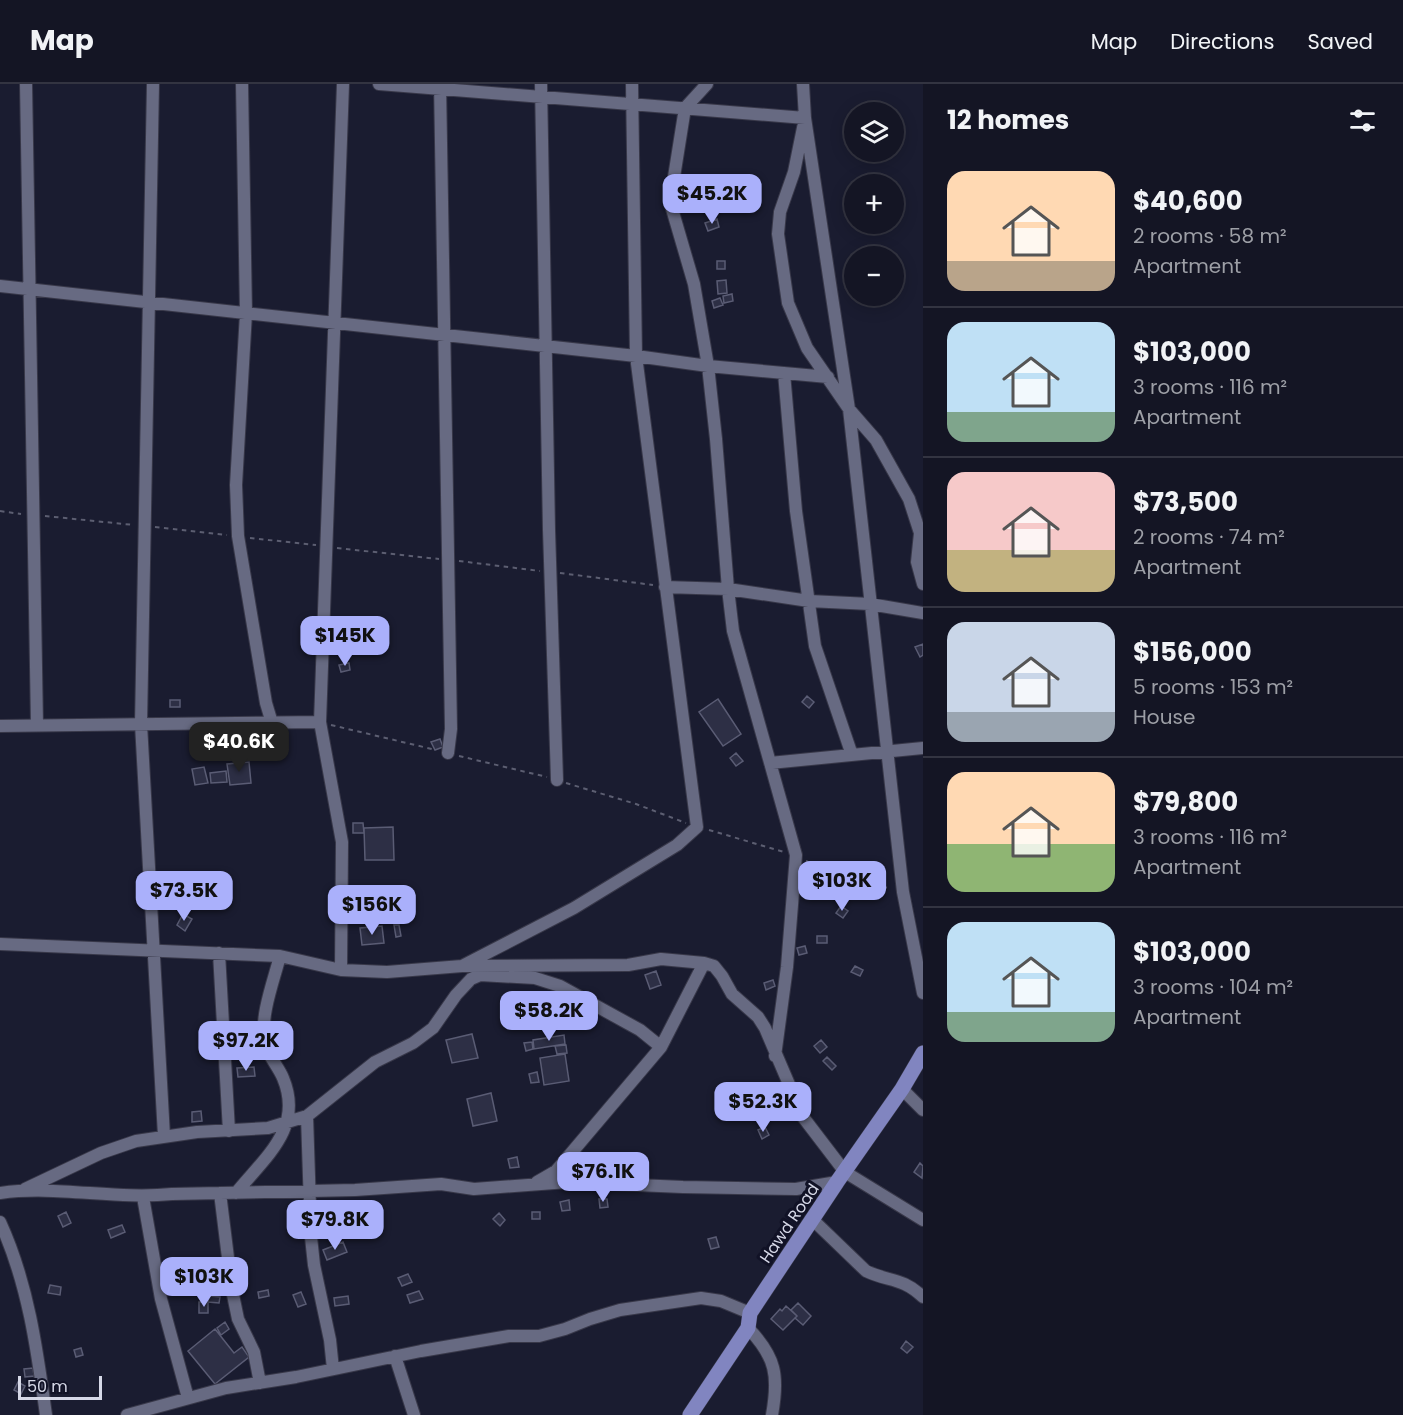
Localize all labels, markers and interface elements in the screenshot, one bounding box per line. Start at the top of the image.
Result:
text: Map [30,21,94,60]
text: Map [1091,27,1137,56]
text: Directions [1170,27,1274,56]
text: Saved [1307,27,1373,56]
map controls [844,102,904,306]
button: layers [844,102,904,162]
text: 12 homes [947,102,1069,138]
icon: filters [1346,104,1379,137]
pin: $45.2K [663,174,761,225]
button: + [844,174,904,234]
text: $45.2K [677,179,747,207]
text: $40,600 [1133,183,1243,219]
icon: home [995,195,1067,267]
text: 2 rooms · 58 m² [1133,222,1287,250]
button: − [844,246,904,306]
text: Apartment [1133,252,1241,280]
text: $103,000 [1133,334,1251,370]
icon: home [995,346,1067,418]
text: 3 rooms · 116 m² [1133,373,1287,401]
text: Apartment [1133,403,1241,431]
text: $73,500 [1133,484,1238,520]
icon: home [995,496,1067,568]
text: 2 rooms · 74 m² [1133,523,1285,551]
text: Apartment [1133,553,1241,581]
pin: $145K [303,616,387,667]
text: $145K [314,621,376,649]
text: $156,000 [1133,634,1252,670]
icon: home [995,646,1067,718]
text: 5 rooms · 153 m² [1133,673,1293,701]
text: House [1133,703,1195,731]
pin: $40.6K [190,722,288,773]
text: $40.6K [203,727,275,755]
text: $79,800 [1133,784,1238,820]
icon: home [995,796,1067,868]
text: 3 rooms · 116 m² [1133,823,1287,851]
text: Apartment [1133,853,1241,881]
pin: $103K [800,861,884,912]
text: $103K [812,866,872,894]
pin: $73.5K [135,871,233,922]
text: $73.5K [150,876,218,904]
pin: $156K [330,885,414,936]
text: $156K [342,890,402,918]
text: $103,000 [1133,934,1251,970]
icon: home [995,946,1067,1018]
text: 3 rooms · 104 m² [1133,973,1293,1001]
pin: $58.2K [500,991,598,1042]
text: $58.2K [514,996,584,1024]
text: Apartment [1133,1003,1241,1031]
pin: $97.2K [197,1021,295,1072]
text: $97.2K [212,1026,280,1054]
pin: $52.3K [714,1082,812,1133]
text: $52.3K [728,1087,798,1115]
pin: $76.1K [554,1152,652,1203]
text: $76.1K [571,1157,635,1185]
street label: Hawd Road [754,1179,825,1268]
pin: $79.8K [286,1200,384,1251]
text: $79.8K [301,1205,369,1233]
pin: $103K [162,1257,246,1308]
text: $103K [174,1262,234,1290]
scale bar [18,1373,102,1400]
text: 50 m [27,1375,68,1398]

